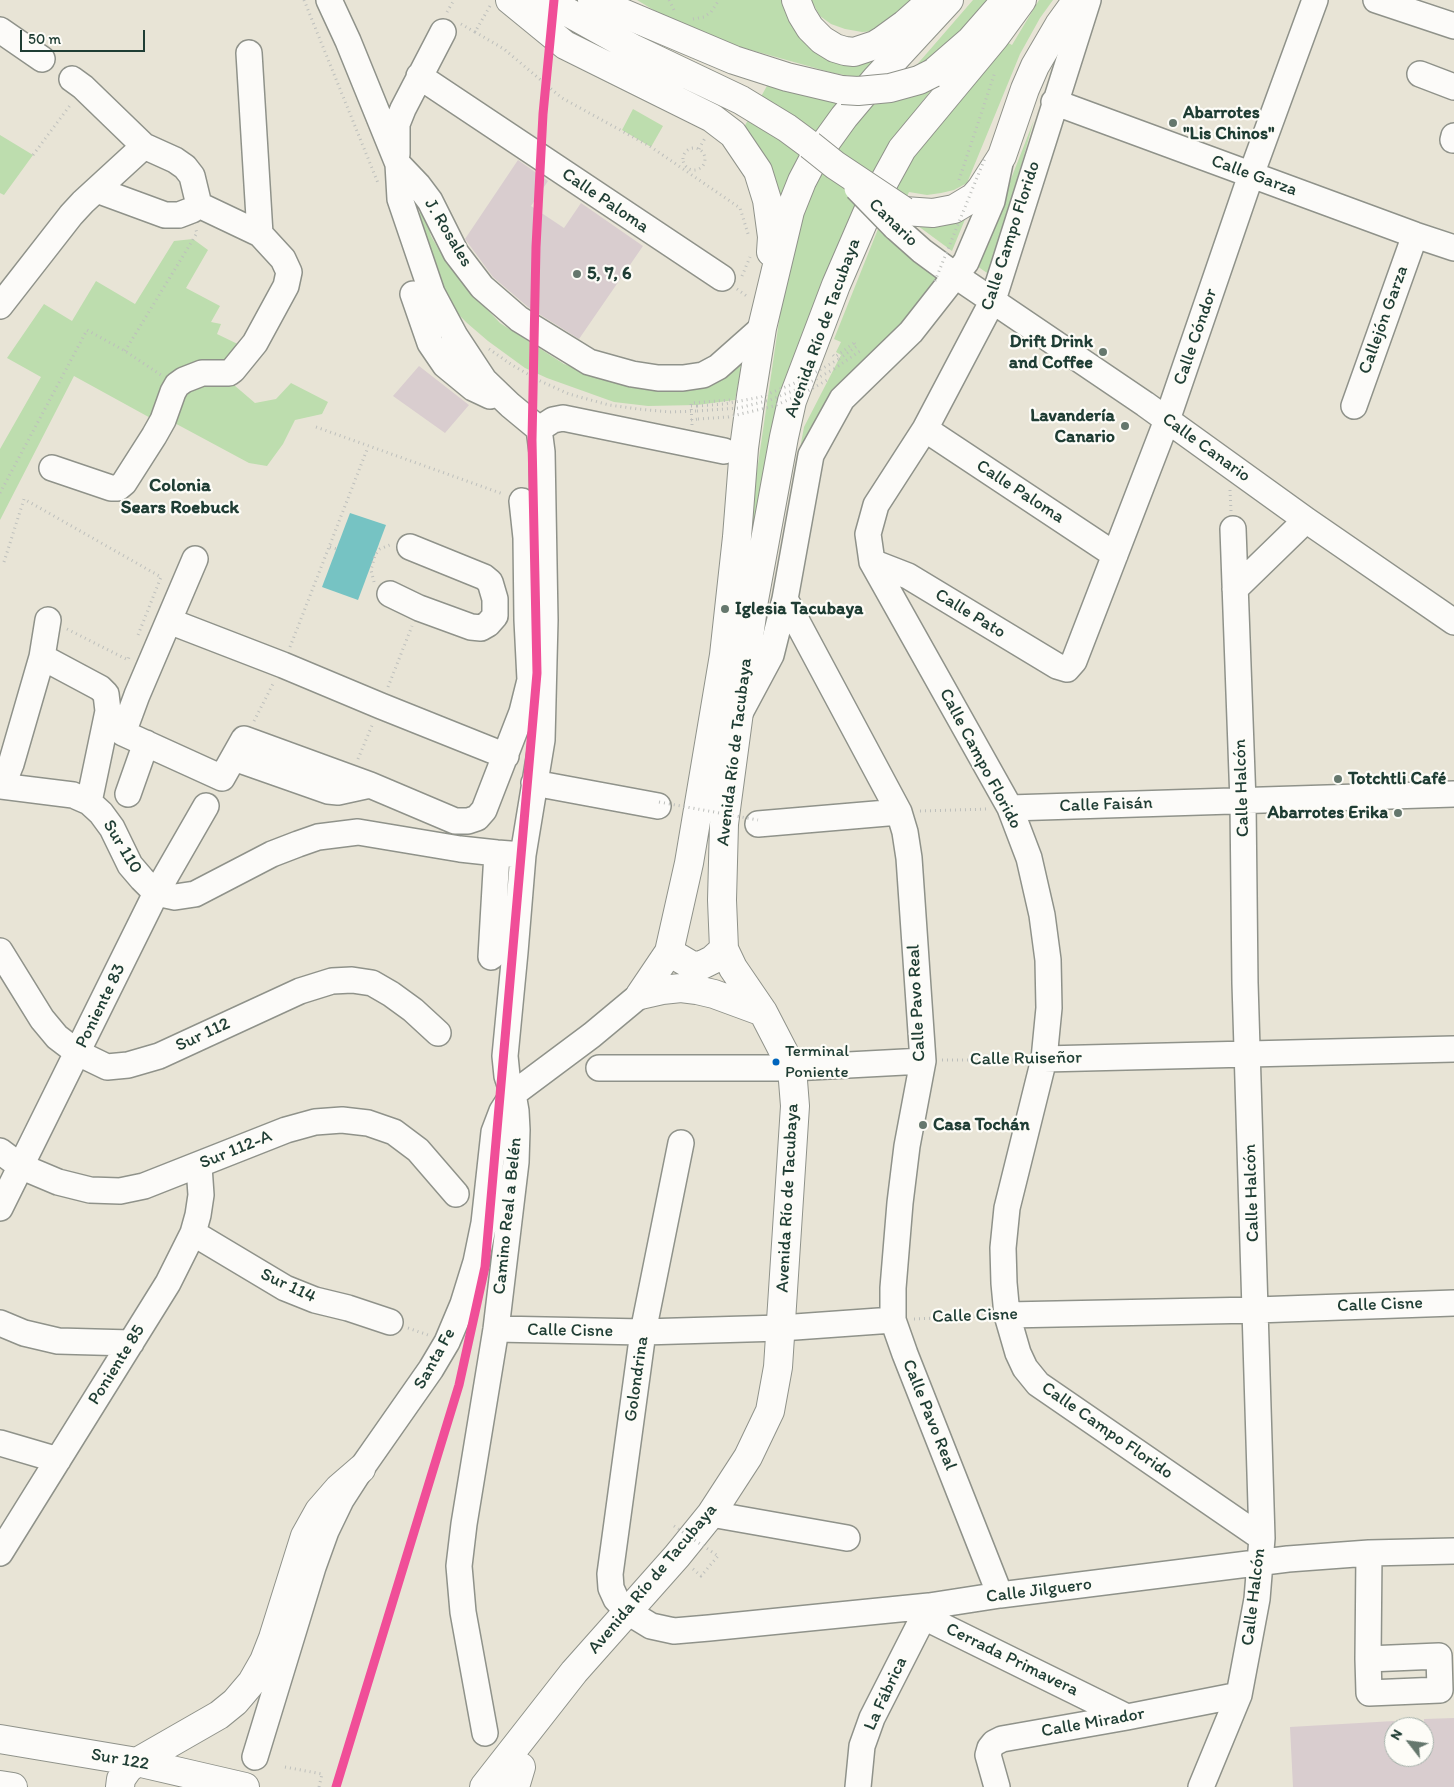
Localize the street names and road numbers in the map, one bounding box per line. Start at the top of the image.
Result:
street label: Calle Garza [1208,151,1300,201]
street label: Calle Campo Florido [977,159,1045,313]
street label: Calle Paloma [557,164,653,238]
street label: Canario [864,194,922,252]
street label: J. Rosales [419,195,477,271]
street label: Avenida Río de Tacubaya [780,235,866,421]
street label: Callejón Garza [1354,263,1414,377]
street label: Calle Cóndor [1169,286,1223,388]
street label: Calle Canario [1157,409,1255,487]
street label: Calle Paloma [972,455,1068,529]
street label: Calle Pato [931,584,1009,644]
street label: Avenida Río de Tacubaya [713,657,757,847]
street label: Calle Campo Florido [934,685,1026,833]
street label: Calle Halcón [1229,739,1255,837]
street label: Calle Faisán [1059,793,1153,817]
street label: Sur 110 [98,816,146,878]
street label: Calle Pavo Real [903,944,931,1062]
street label: Poniente 83 [71,960,131,1052]
street label: Sur 112 [172,1013,234,1057]
street label: Calle Ruiseñor [970,1047,1082,1071]
street label: Avenida Río de Tacubaya [772,1103,804,1293]
street label: Sur 112-A [197,1126,275,1174]
street label: Camino Real a Belén [489,1136,527,1296]
street label: Calle Halcón [1239,1144,1265,1242]
street label: Sur 114 [257,1264,319,1308]
street label: Calle Cisne [1337,1293,1423,1317]
street label: Calle Cisne [932,1304,1018,1328]
street label: Calle Cisne [527,1319,613,1343]
street label: Poniente 85 [84,1321,150,1409]
street label: Santa Fe [409,1325,461,1393]
street label: Golondrina [620,1335,654,1423]
street label: Calle Pavo Real [897,1356,961,1474]
street label: Calle Campo Florido [1037,1377,1177,1485]
street label: Avenida Río de Tacubaya [584,1500,722,1658]
street label: Calle Halcón [1237,1547,1271,1647]
street label: Calle Jilguero [985,1574,1093,1608]
street label: Cerrada Primavera [942,1619,1082,1701]
street label: La Fábrica [860,1654,912,1734]
street label: Calle Mirador [1040,1703,1146,1743]
street label: Sur 122 [89,1744,151,1776]

